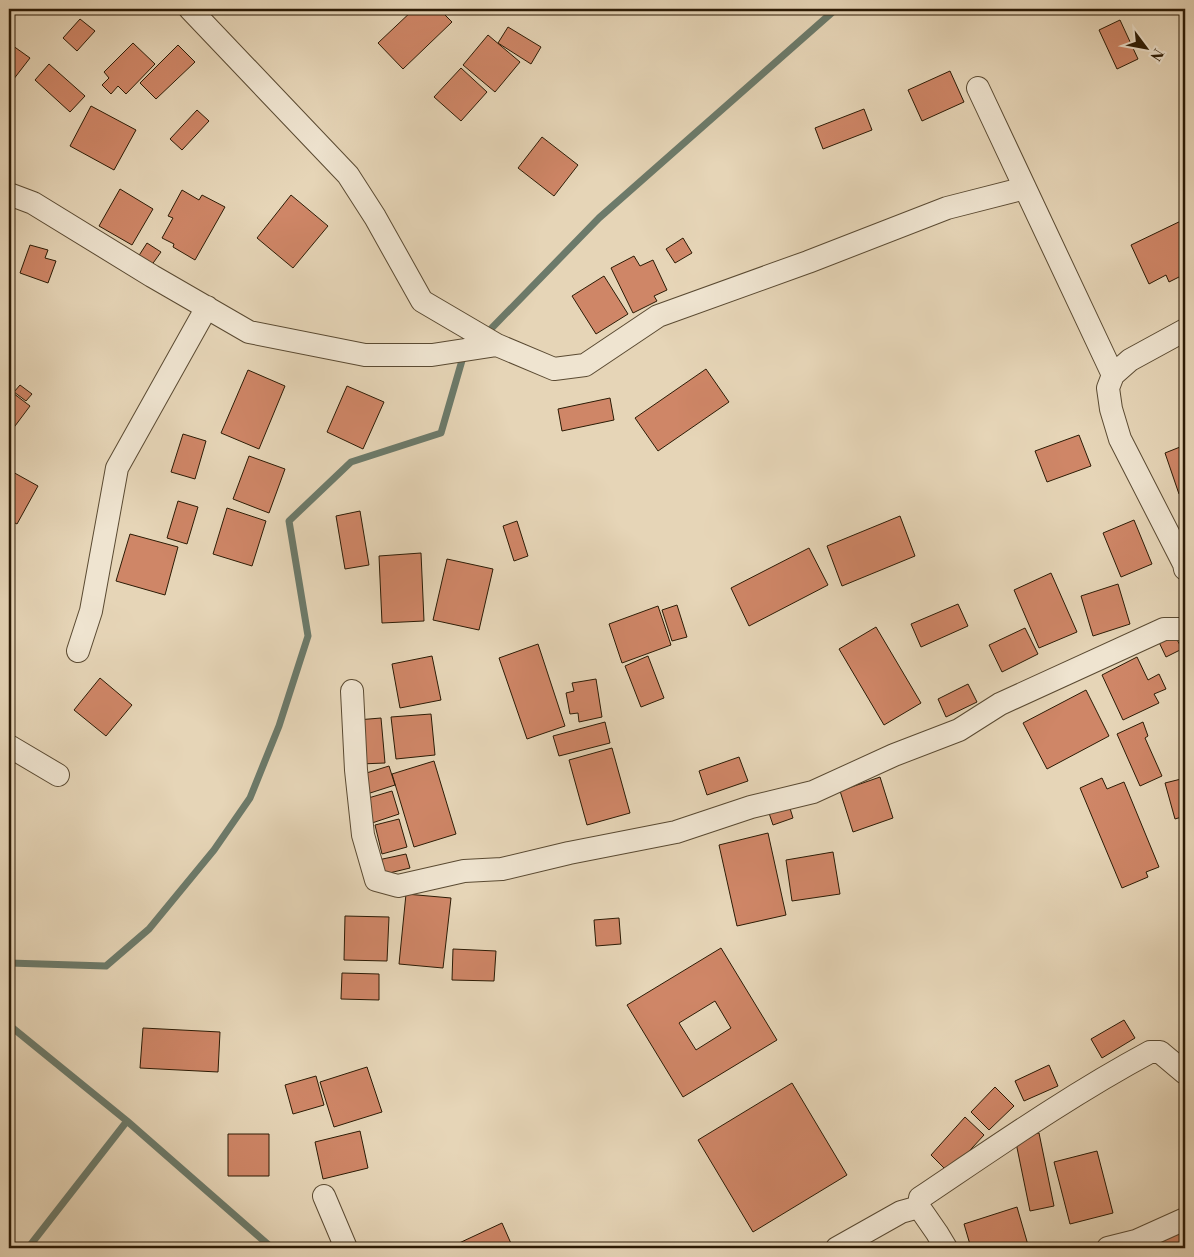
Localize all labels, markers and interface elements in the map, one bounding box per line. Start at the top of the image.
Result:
north arrow [1122,22,1172,72]
text: N [1146,45,1167,64]

